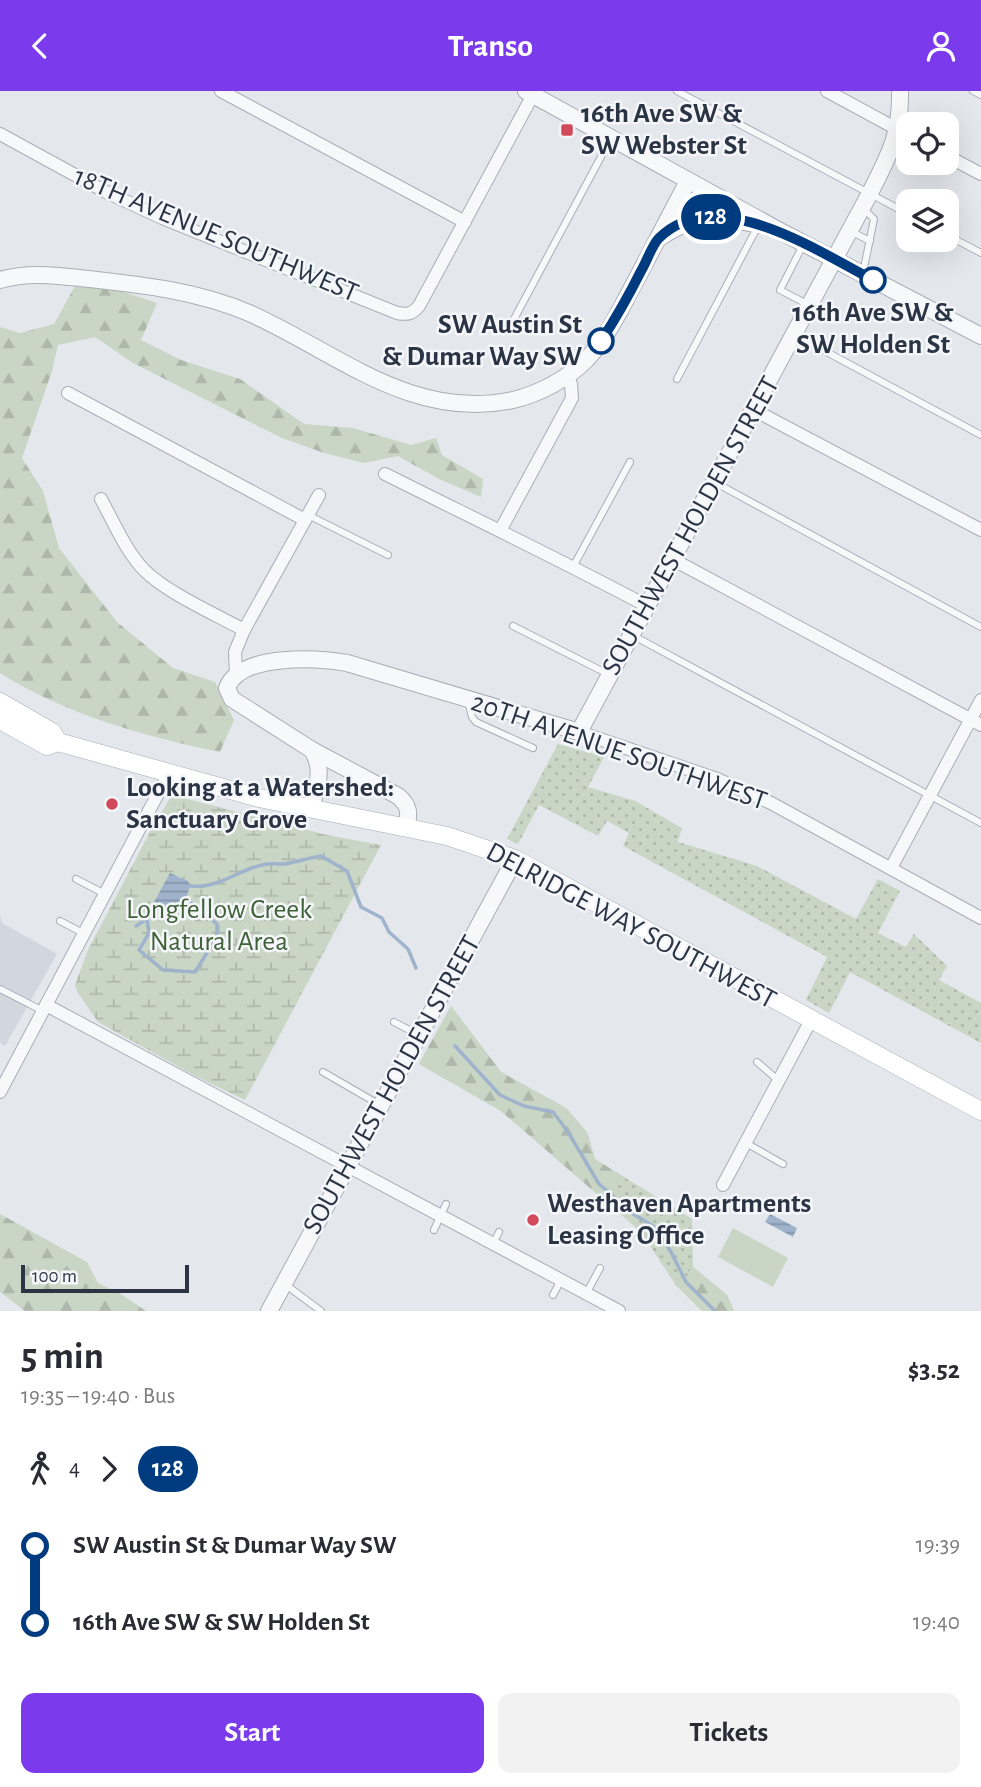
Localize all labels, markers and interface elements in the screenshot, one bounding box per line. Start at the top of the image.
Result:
icon: back [21,27,59,65]
icon: person [922,27,960,65]
text: Transo [448,30,533,62]
place label: 16th Ave SW & SW Webster St [581,100,747,160]
map controls [896,112,959,252]
button: locate [896,112,959,175]
marker: 16th Ave SW & SW Webster St [559,122,575,138]
street label: 18TH AVENUE SOUTHWEST [70,162,363,308]
button: layers [896,189,959,252]
line badge: 128 [671,194,751,240]
text: 128 [695,205,727,229]
marker: 16th Ave SW & SW Holden St [860,267,886,293]
place label: 16th Ave SW & SW Holden St [792,299,954,359]
place label: SW Austin St & Dumar Way SW [382,311,583,371]
marker: SW Austin St & Dumar Way SW [588,328,614,354]
street label: SOUTHWEST HOLDEN STREET [597,372,785,680]
street label: 20TH AVENUE SOUTHWEST [468,688,771,816]
place label: Looking at a Watershed: Sanctuary Grove [126,774,394,834]
marker: Looking at a Watershed: Sanctuary Grove [104,796,120,812]
street label: DELRIDGE WAY SOUTHWEST [481,838,781,1015]
park label: Longfellow Creek Natural Area [126,896,312,956]
street label: SOUTHWEST HOLDEN STREET [298,931,486,1239]
place label: Westhaven Apartments Leasing Office [547,1190,811,1250]
marker: Westhaven Apartments Leasing Office [525,1212,541,1228]
scale bar [21,1262,189,1294]
text: 100 m [32,1267,77,1286]
text: 5 min [21,1338,104,1376]
text: $3.52 [908,1357,960,1383]
text: 19:35 – 19:40 · Bus [21,1385,175,1408]
icon: walk [21,1450,59,1488]
icon: forward [90,1450,128,1488]
text: 4 [69,1457,80,1480]
text: 128 [152,1457,184,1481]
text: SW Austin St & Dumar Way SW [73,1532,396,1558]
text: 19:39 [916,1534,960,1557]
text: 16th Ave SW & SW Holden St [73,1609,370,1635]
text: 19:40 [913,1611,960,1634]
button: Start [21,1693,484,1773]
button: Tickets [498,1693,960,1773]

